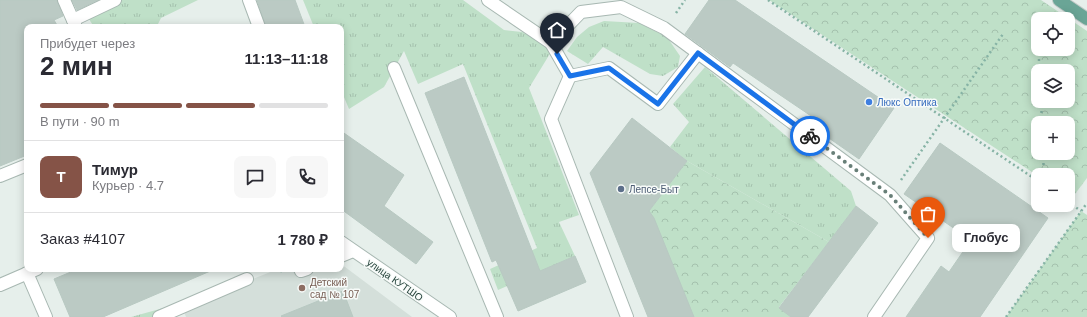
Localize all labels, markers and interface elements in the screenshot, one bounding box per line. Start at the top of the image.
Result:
map controls [1031,12,1075,212]
button: locate [1031,12,1075,56]
pin [540,13,574,54]
icon: home [546,19,568,41]
text: Прибудет через [40,36,135,51]
text: 11:13–11:18 [245,50,328,67]
text: 2 мин [40,51,113,81]
button: layers [1031,64,1075,108]
marker: Люкс Оптика [864,97,874,107]
place label: Люкс Оптика [877,97,937,108]
text: В пути · 90 m [40,114,120,129]
courier [790,116,830,156]
button: + [1031,116,1075,160]
icon: bike [799,125,821,147]
button: chat [234,156,276,198]
button: phone [286,156,328,198]
text: Тимур [92,161,138,178]
text: Т [56,168,66,185]
button: − [1031,168,1075,212]
text: Курьер · 4.7 [92,178,164,193]
marker: Лепсе-Быт [616,184,626,194]
place label: Лепсе-Быт [629,184,679,195]
pin [911,197,945,238]
icon: bag [917,203,939,225]
callout: Глобус [952,224,1020,252]
text: Заказ #4107 [40,230,125,247]
text: Глобус [964,230,1008,245]
text: 1 780 ₽ [278,231,328,248]
street label: улица КУТШО [365,257,425,303]
place label: Детский сад № 107 [310,277,360,300]
marker: Детский сад № 107 [297,283,307,293]

